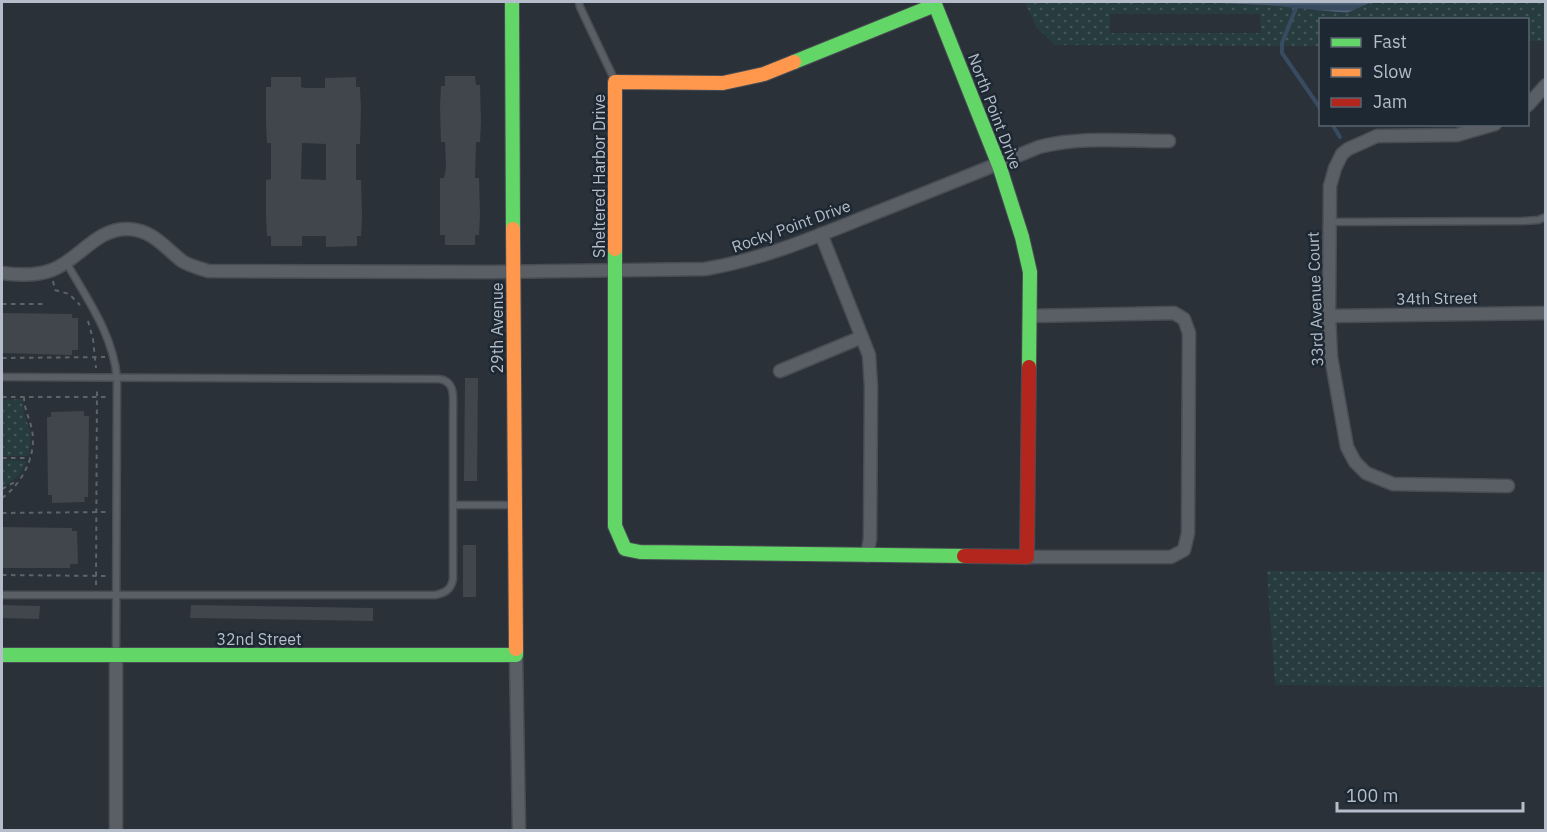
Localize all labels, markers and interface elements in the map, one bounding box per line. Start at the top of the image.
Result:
legend [1319,18,1529,126]
text: Fast [1373,30,1407,53]
street label: North Point Drive [964,50,1026,172]
text: Slow [1373,60,1412,83]
text: Jam [1373,90,1408,113]
street label: Sheltered Harbor Drive [589,94,609,258]
street label: Rocky Point Drive [729,195,853,257]
street label: 33rd Avenue Court [1303,231,1327,367]
street label: 29th Avenue [487,282,507,374]
street label: 34th Street [1396,287,1478,309]
street label: 32nd Street [216,629,302,649]
scale bar [1337,775,1523,813]
text: 100 m [1346,784,1398,807]

